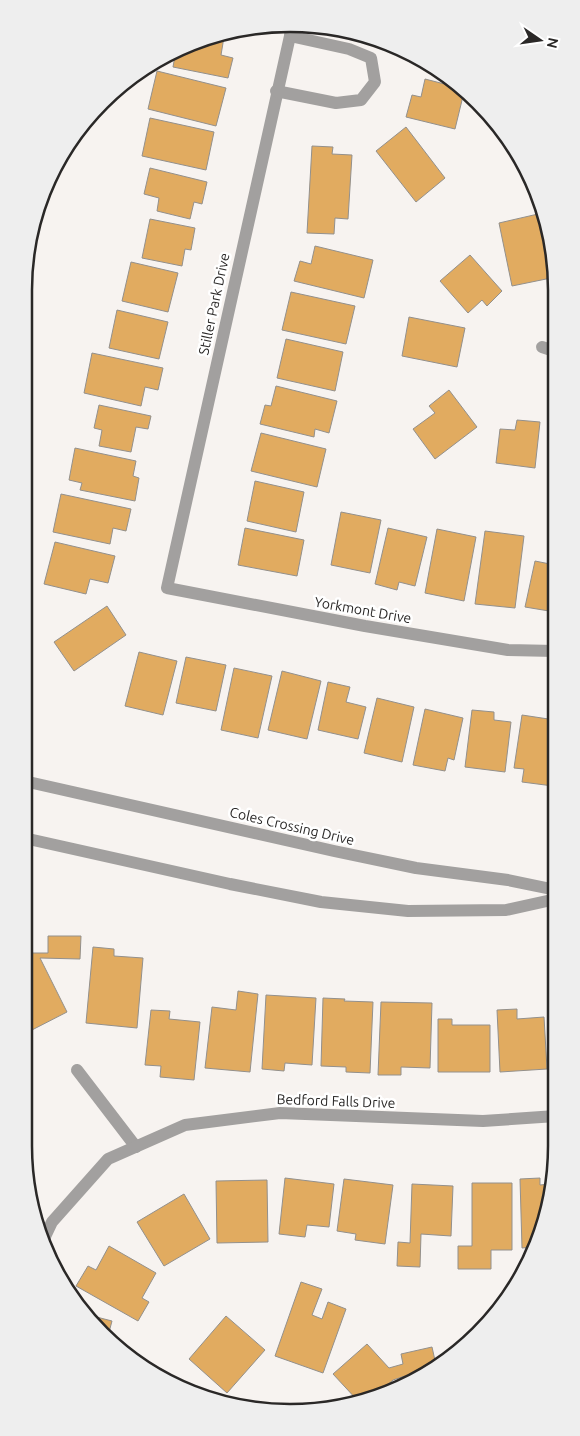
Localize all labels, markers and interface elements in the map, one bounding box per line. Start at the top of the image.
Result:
north arrow [515,15,565,65]
text: N [544,36,562,50]
street label: Stiller Park Drive [195,252,233,356]
street label: Yorkmont Drive [313,594,413,626]
street label: Coles Crossing Drive [228,804,356,848]
street label: Bedford Falls Drive [276,1091,396,1111]

